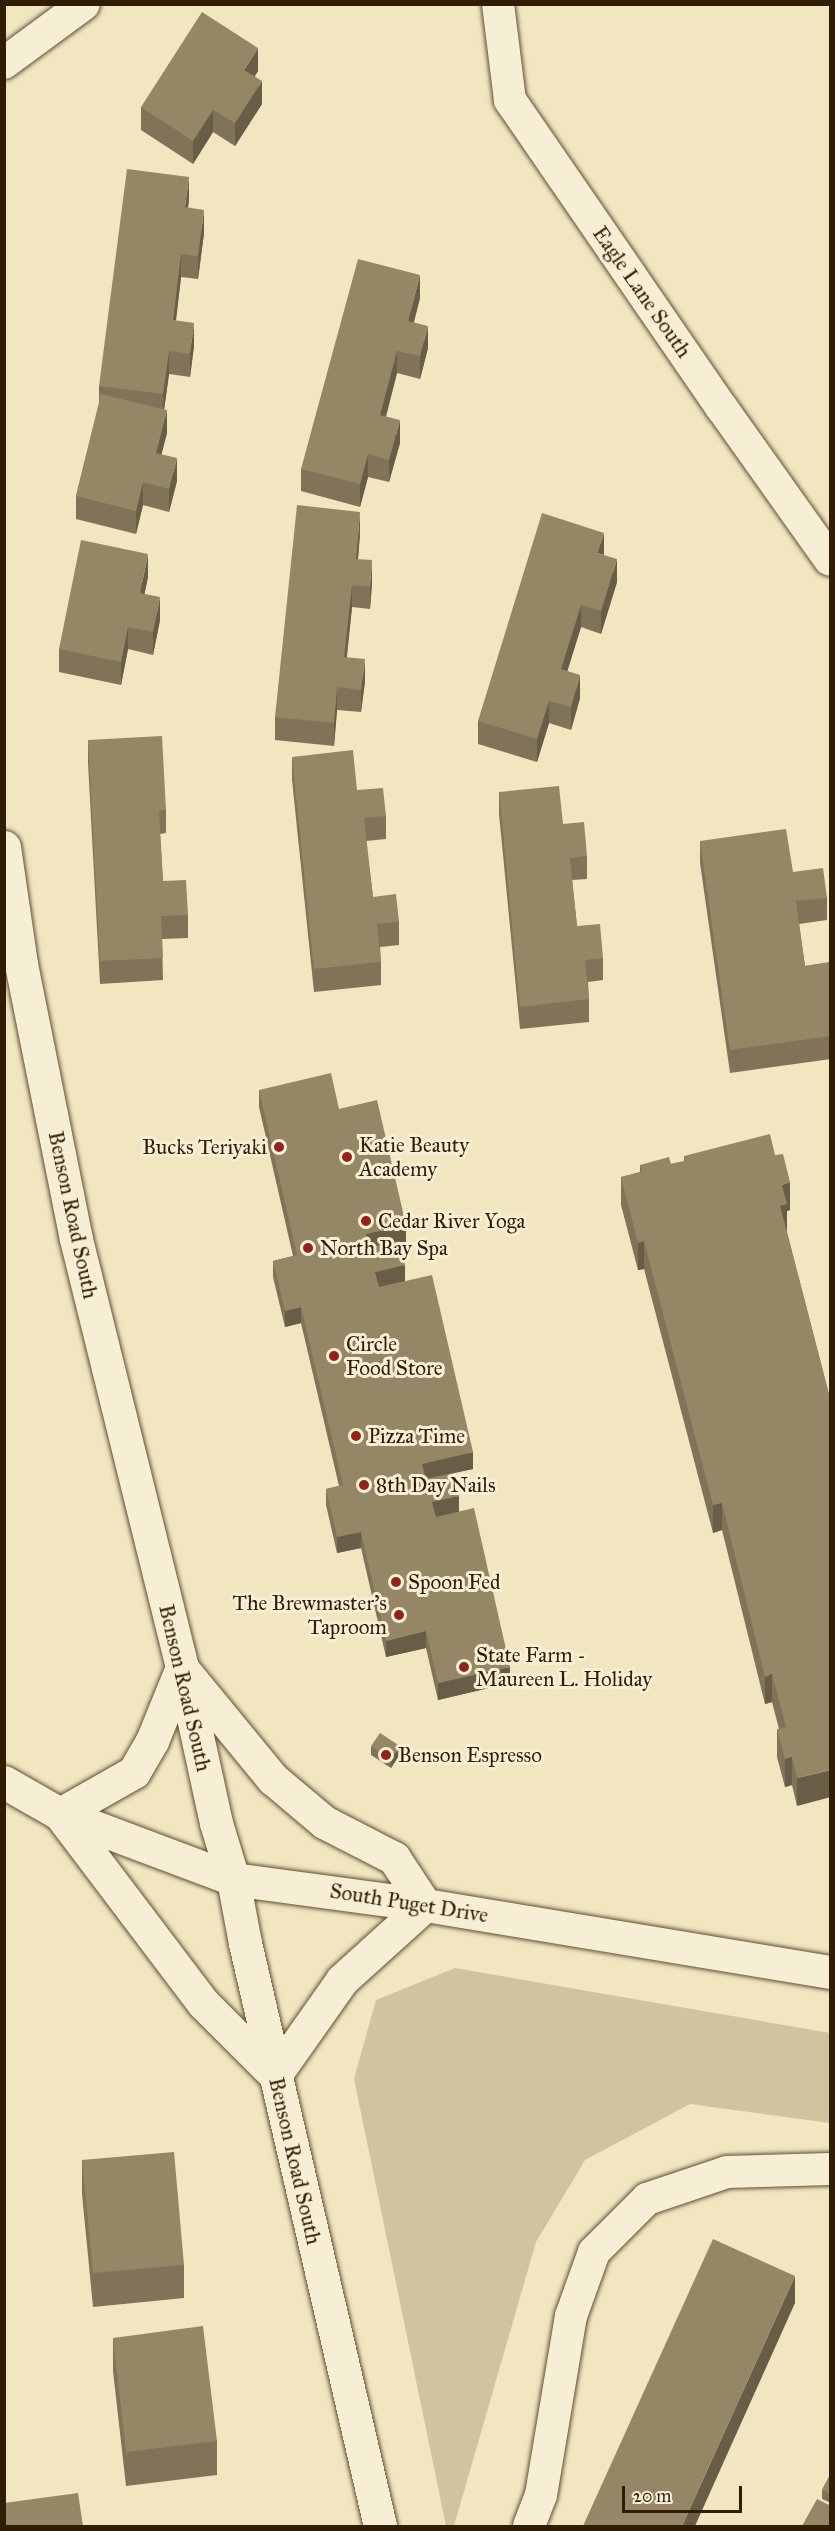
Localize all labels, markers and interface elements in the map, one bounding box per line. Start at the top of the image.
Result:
street label: Eagle Lane South [587,221,697,363]
street label: Benson Road South [43,1129,103,1301]
place label: Katie Beauty Academy [359,1132,469,1182]
place label: Bucks Teriyaki [142,1134,267,1160]
marker: Bucks Teriyaki [272,1140,286,1154]
marker: Katie Beauty Academy [340,1150,354,1164]
place label: Cedar River Yoga [378,1208,525,1234]
marker: Cedar River Yoga [359,1214,373,1228]
place label: North Bay Spa [320,1235,448,1261]
marker: North Bay Spa [301,1241,315,1255]
place label: Circle Food Store [346,1331,442,1381]
marker: Circle Food Store [327,1349,341,1363]
place label: Pizza Time [368,1423,465,1449]
marker: Pizza Time [349,1429,363,1443]
place label: 8th Day Nails [376,1472,496,1498]
marker: 8th Day Nails [357,1478,371,1492]
place label: Spoon Fed [408,1569,501,1595]
marker: Spoon Fed [389,1575,403,1589]
place label: The Brewmaster’s Taproom [233,1590,387,1640]
street label: Benson Road South [154,1602,216,1774]
marker: The Brewmaster’s Taproom [392,1608,406,1622]
place label: State Farm - Maureen L. Holiday [476,1642,652,1692]
marker: State Farm - Maureen L. Holiday [457,1660,471,1674]
place label: Benson Espresso [398,1742,542,1768]
marker: Benson Espresso [379,1748,393,1762]
street label: South Puget Drive [328,1878,490,1928]
street label: Benson Road South [264,2075,326,2247]
scale bar [625,2474,745,2512]
text: 20 m [633,2485,671,2507]

